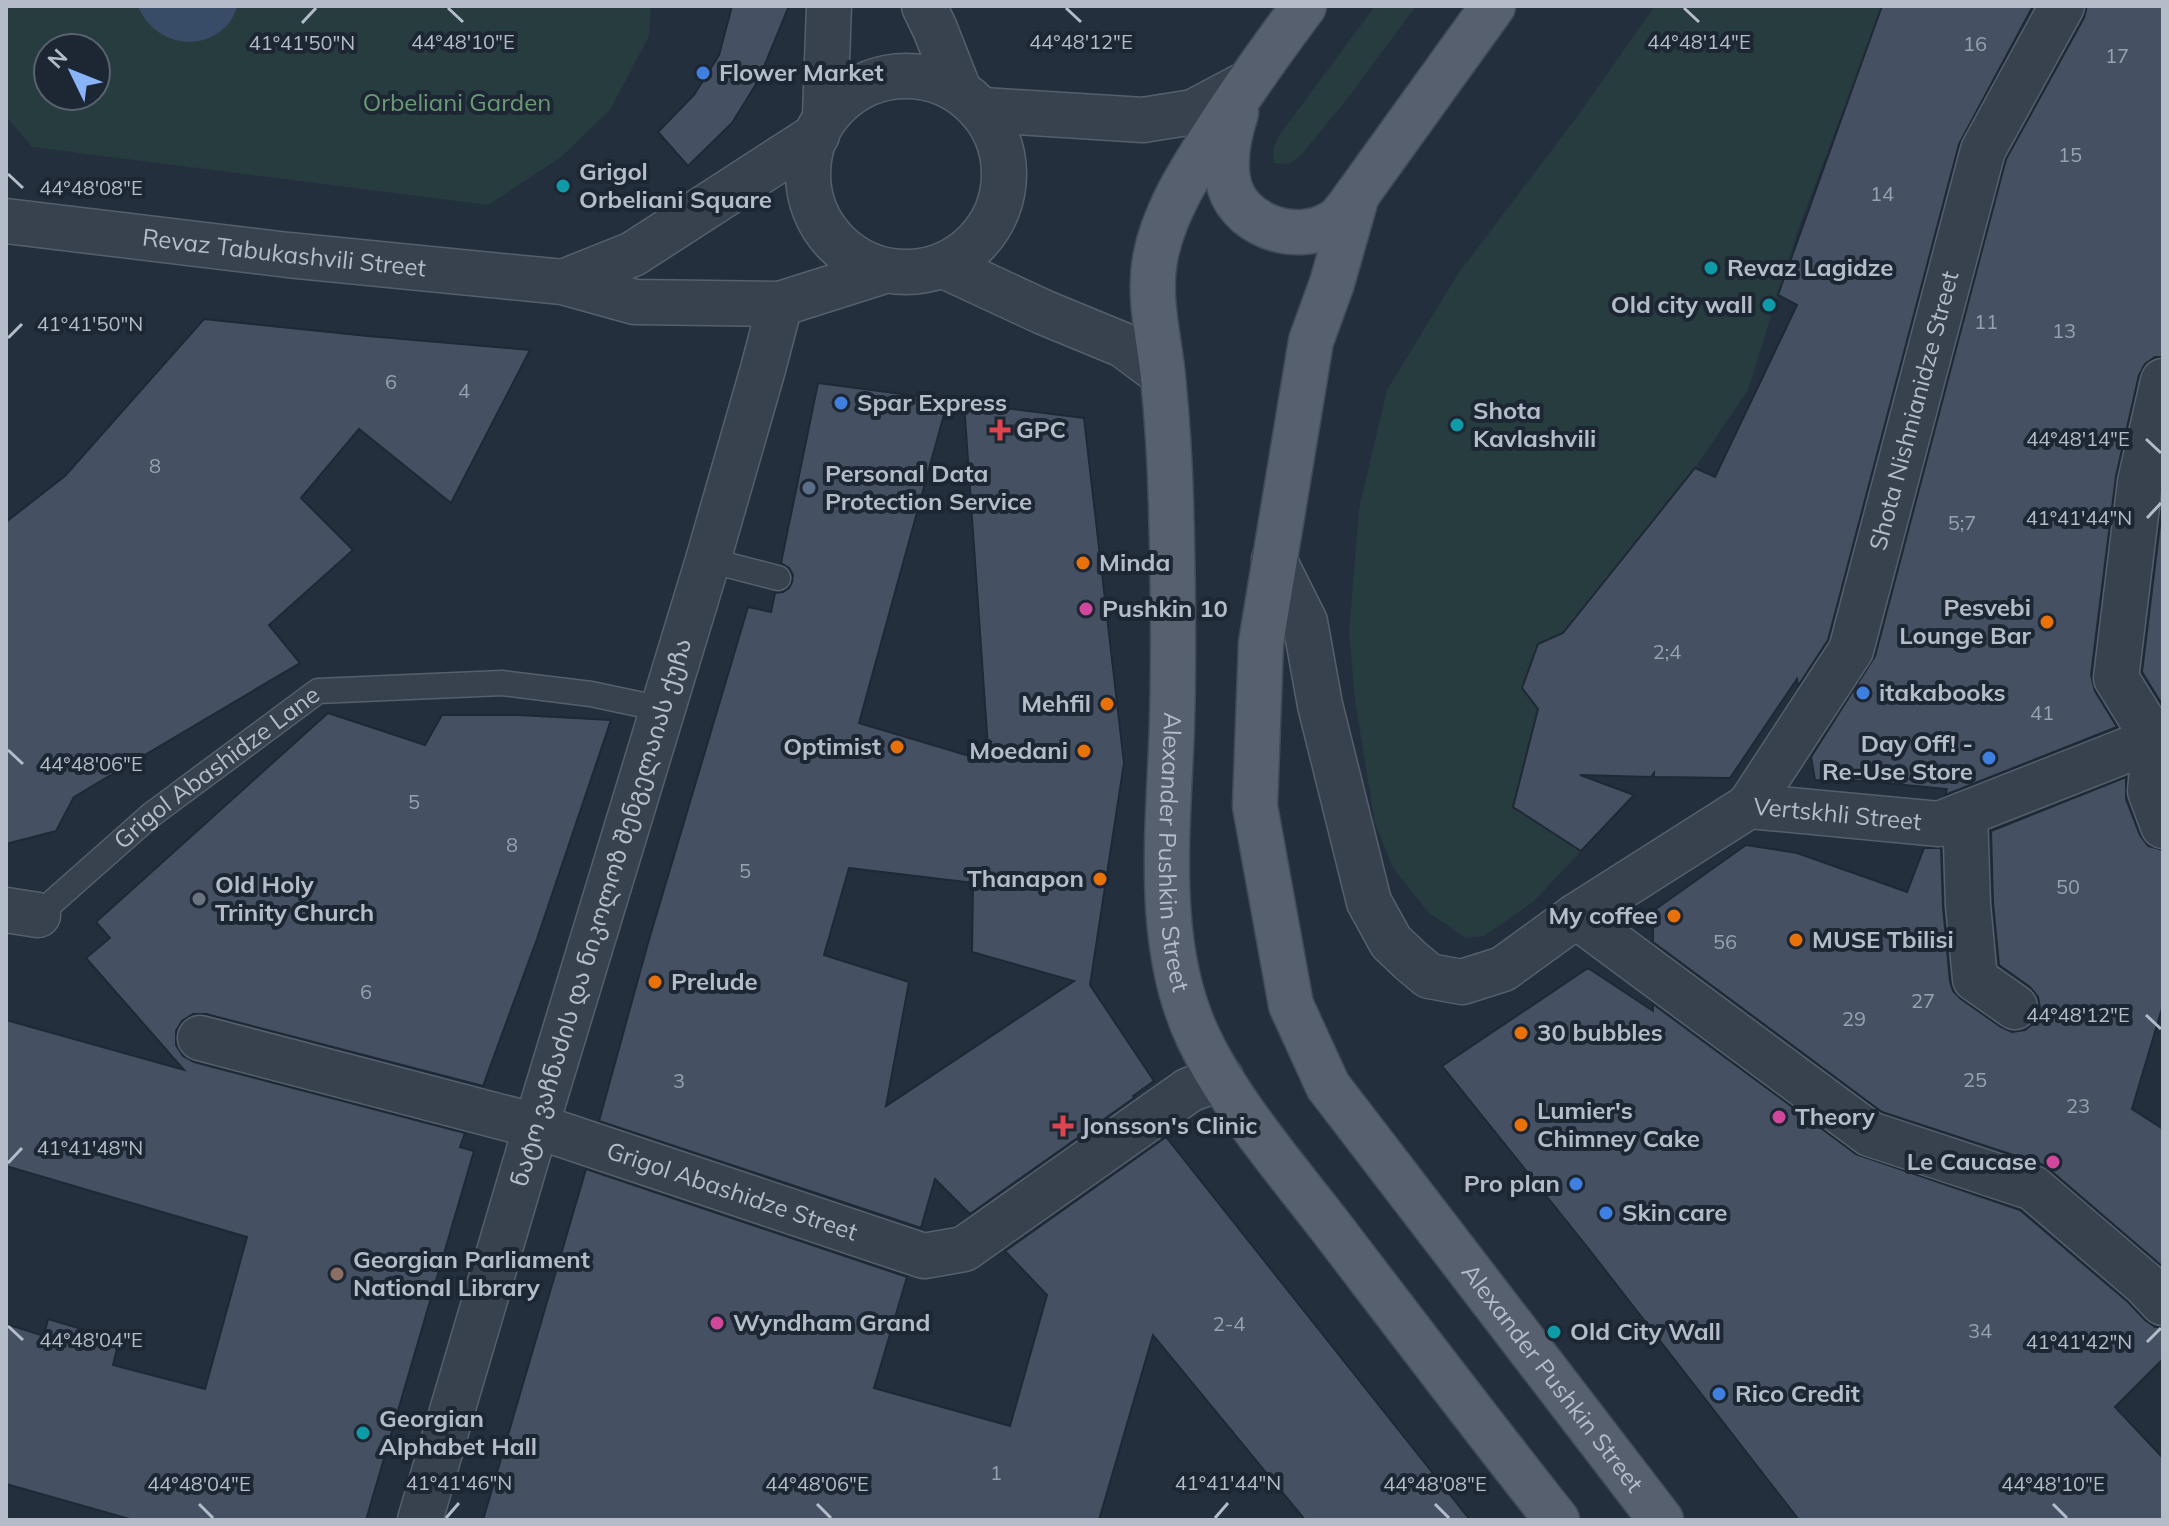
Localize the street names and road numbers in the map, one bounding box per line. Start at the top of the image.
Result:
street label: Revaz Tabukashvili Street [141,222,428,282]
street label: Shota Nishnianidze Street [1862,267,1964,553]
street label: ნატო ვაჩნაძის და ნიკოლოზ შენგელაიას ქუჩა [503,634,697,1190]
street label: Grigol Abashidze Lane [107,679,325,855]
street label: Alexander Pushkin Street [1153,712,1197,995]
street label: Vertskhli Street [1752,791,1923,836]
street label: Grigol Abashidze Street [603,1135,862,1247]
street label: Alexander Pushkin Street [1456,1257,1650,1498]

